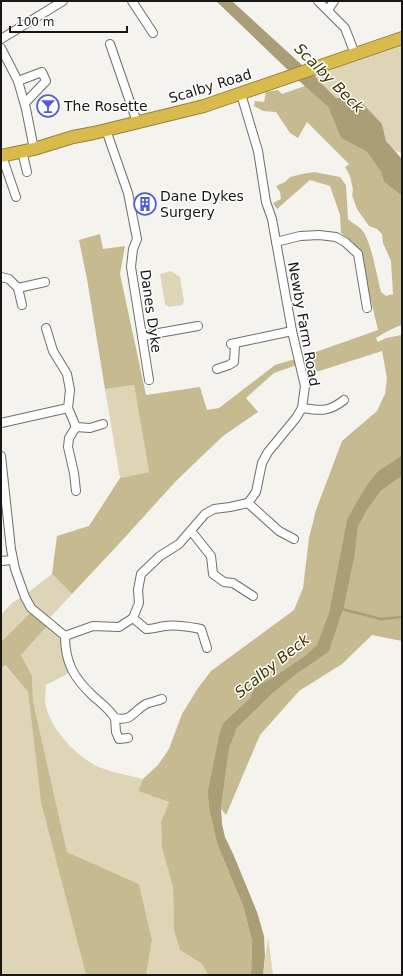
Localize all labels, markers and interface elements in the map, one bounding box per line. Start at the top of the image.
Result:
scale bar [10,8,127,34]
text: 100 m [16,15,54,29]
water label: Scalby Beck [291,40,368,117]
street label: Scalby Road [167,66,253,106]
bar icon: The Rosette [35,93,61,119]
place label: The Rosette [63,98,148,114]
place label: Dane Dykes Surgery [160,188,244,220]
building icon: Dane Dykes Surgery [132,191,158,217]
street label: Newby Farm Road [285,260,323,388]
street label: Danes Dyke [137,268,165,354]
water label: Scalby Beck [231,630,314,702]

